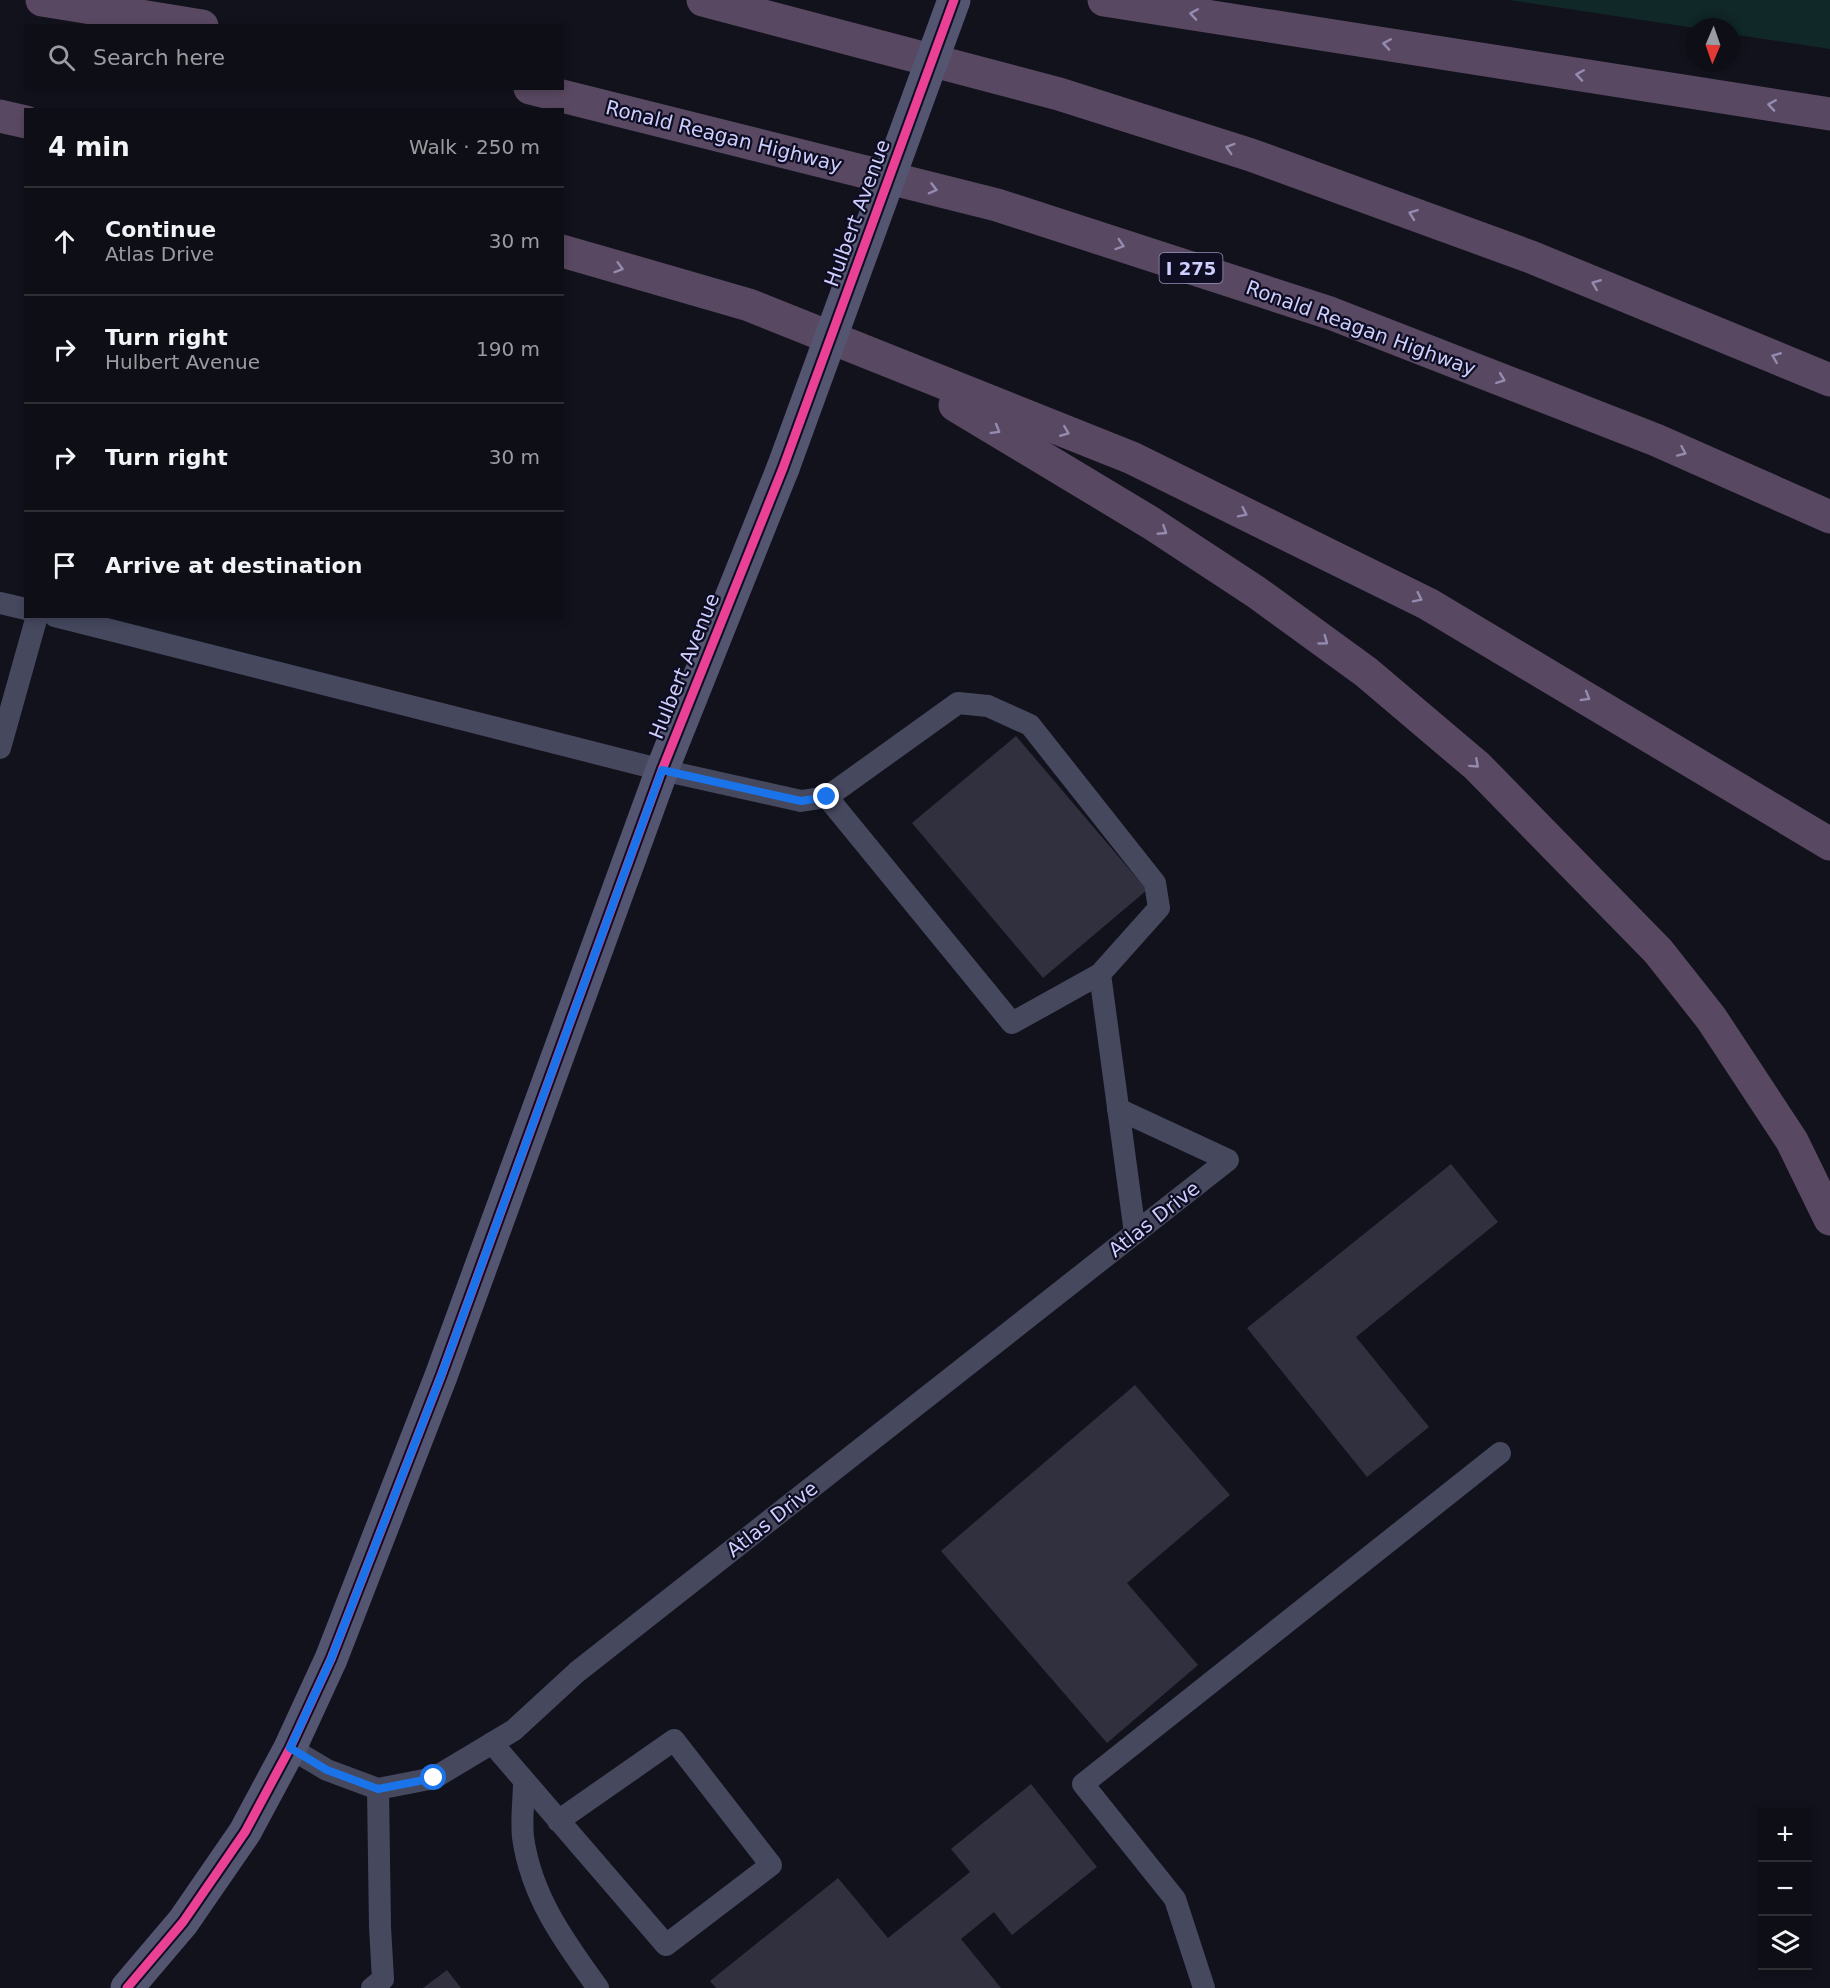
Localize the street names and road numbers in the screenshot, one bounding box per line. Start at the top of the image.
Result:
street label: Ronald Reagan Highway [603,95,845,177]
street label: Hulbert Avenue [819,136,895,290]
road number: I 275 [1160,253,1222,283]
street label: Ronald Reagan Highway [1243,275,1479,381]
street label: Hulbert Avenue [644,590,724,742]
street label: Atlas Drive [1104,1176,1204,1262]
street label: Atlas Drive [722,1476,822,1562]

